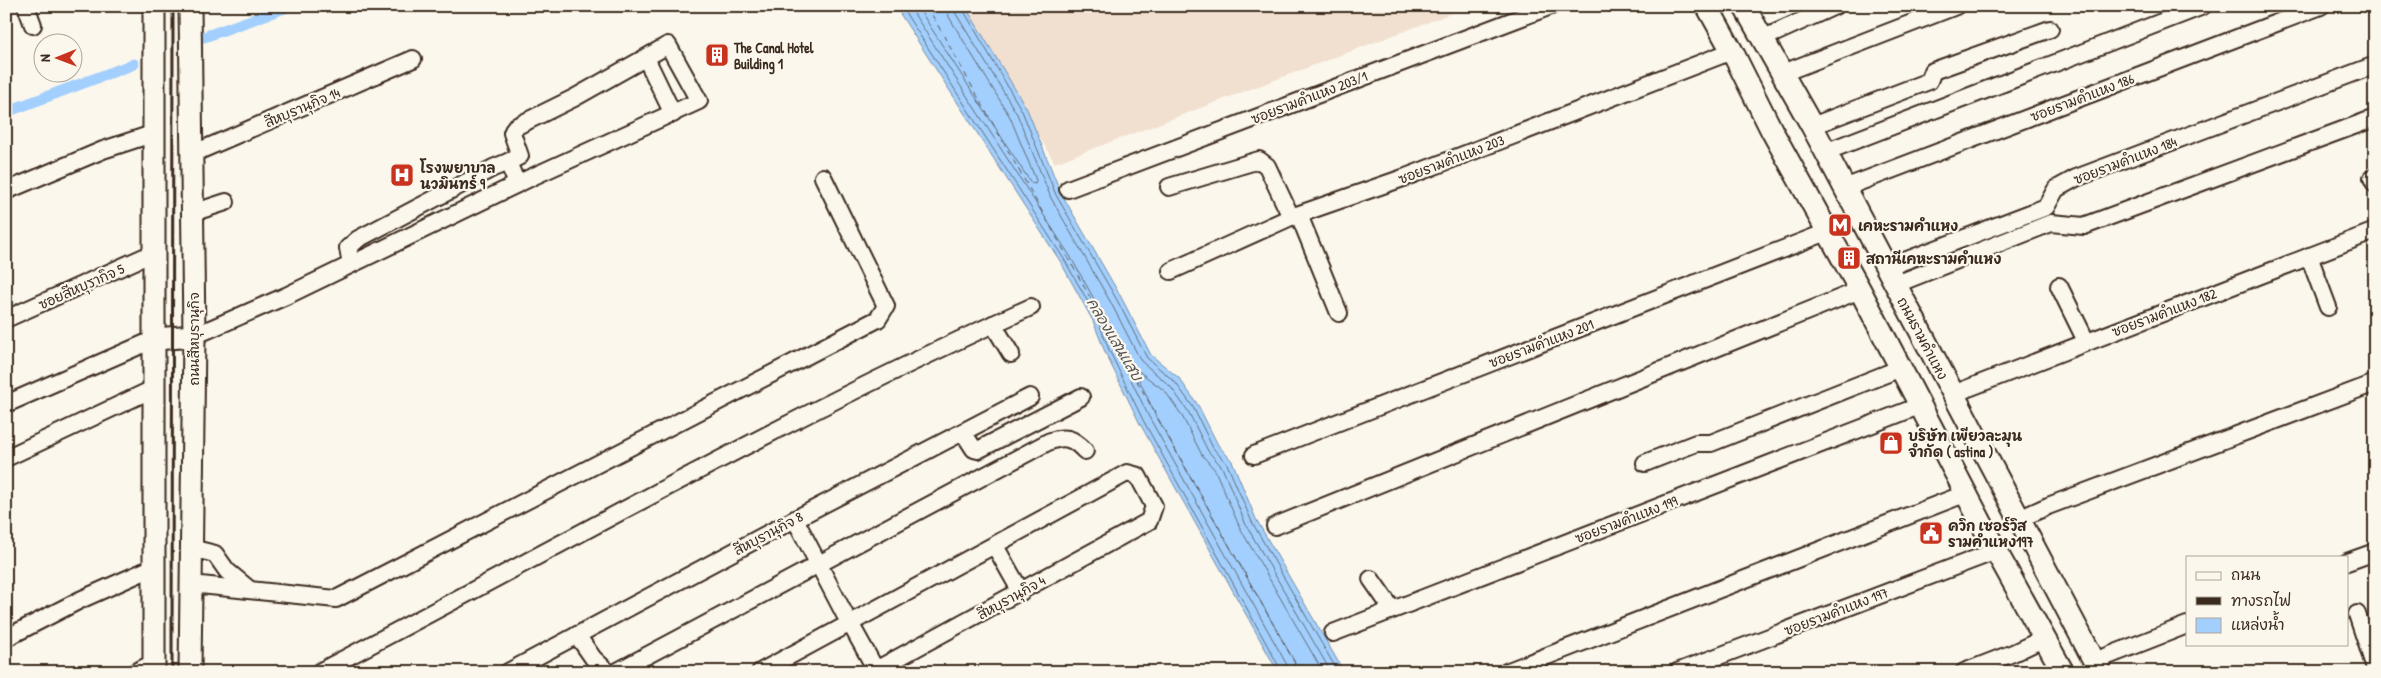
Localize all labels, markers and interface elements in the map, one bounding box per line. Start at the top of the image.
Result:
north arrow [32,32,82,82]
place label: The Canal Hotel Building 1 [733,38,814,75]
building icon: The Canal Hotel Building 1 [704,42,730,68]
text: N [35,54,54,62]
street label: ซอยรามคำแหง 203/1 [1248,66,1370,128]
street label: ซอยรามคำแหง 186 [2027,68,2137,126]
street label: สีหบุรานุกิจ 14 [261,83,343,132]
street label: ซอยรามคำแหง 203 [1395,130,1507,188]
street label: ซอยรามคำแหง 184 [2071,132,2179,188]
place label: โรงพยาบาล นวมินทร์ 9 [419,158,495,193]
hospital icon: โรงพยาบาล นวมินทร์ 9 [389,162,415,188]
metro station icon: เคหะรามคำแหง [1827,212,1853,238]
place label: เคหะรามคำแหง [1858,216,1958,235]
building icon: สถานีเคหะรามคำแหง [1836,245,1862,271]
place label: สถานีเคหะรามคำแหง [1866,249,2001,268]
street label: ซอยสีหบุรากิจ 5 [35,259,127,314]
street label: ซอยรามคำแหง 182 [2109,283,2219,341]
street label: ถนนสีหบุรานุกิจ [184,292,204,386]
street label: ถนนรามคำแหง [1893,293,1953,383]
water label: คลองแสนแสบ [1082,294,1149,386]
street label: ซอยรามคำแหง 201 [1486,314,1596,372]
place label: บริษัท เพียวละมุน จำกัด ( astina ) [1908,426,2023,461]
shop icon: บริษัท เพียวละมุน จำกัด ( astina ) [1878,430,1904,456]
street label: ซอยรามคำแหง 199 [1572,491,1680,547]
street label: สีหบุรานุกิจ 8 [730,507,806,560]
place label: ควิก เซอร์วิส รามคำแหง197 [1948,516,2033,551]
public building icon: ควิก เซอร์วิส รามคำแหง197 [1918,520,1944,546]
legend [2186,556,2348,646]
text: ถนน [2231,564,2260,585]
street label: สีหบุรานุกิจ 4 [974,570,1049,624]
street label: ซอยรามคำแหง 197 [1781,582,1891,640]
text: ทางรถไฟ [2231,590,2291,611]
text: แหล่งน้ำ [2231,611,2285,635]

